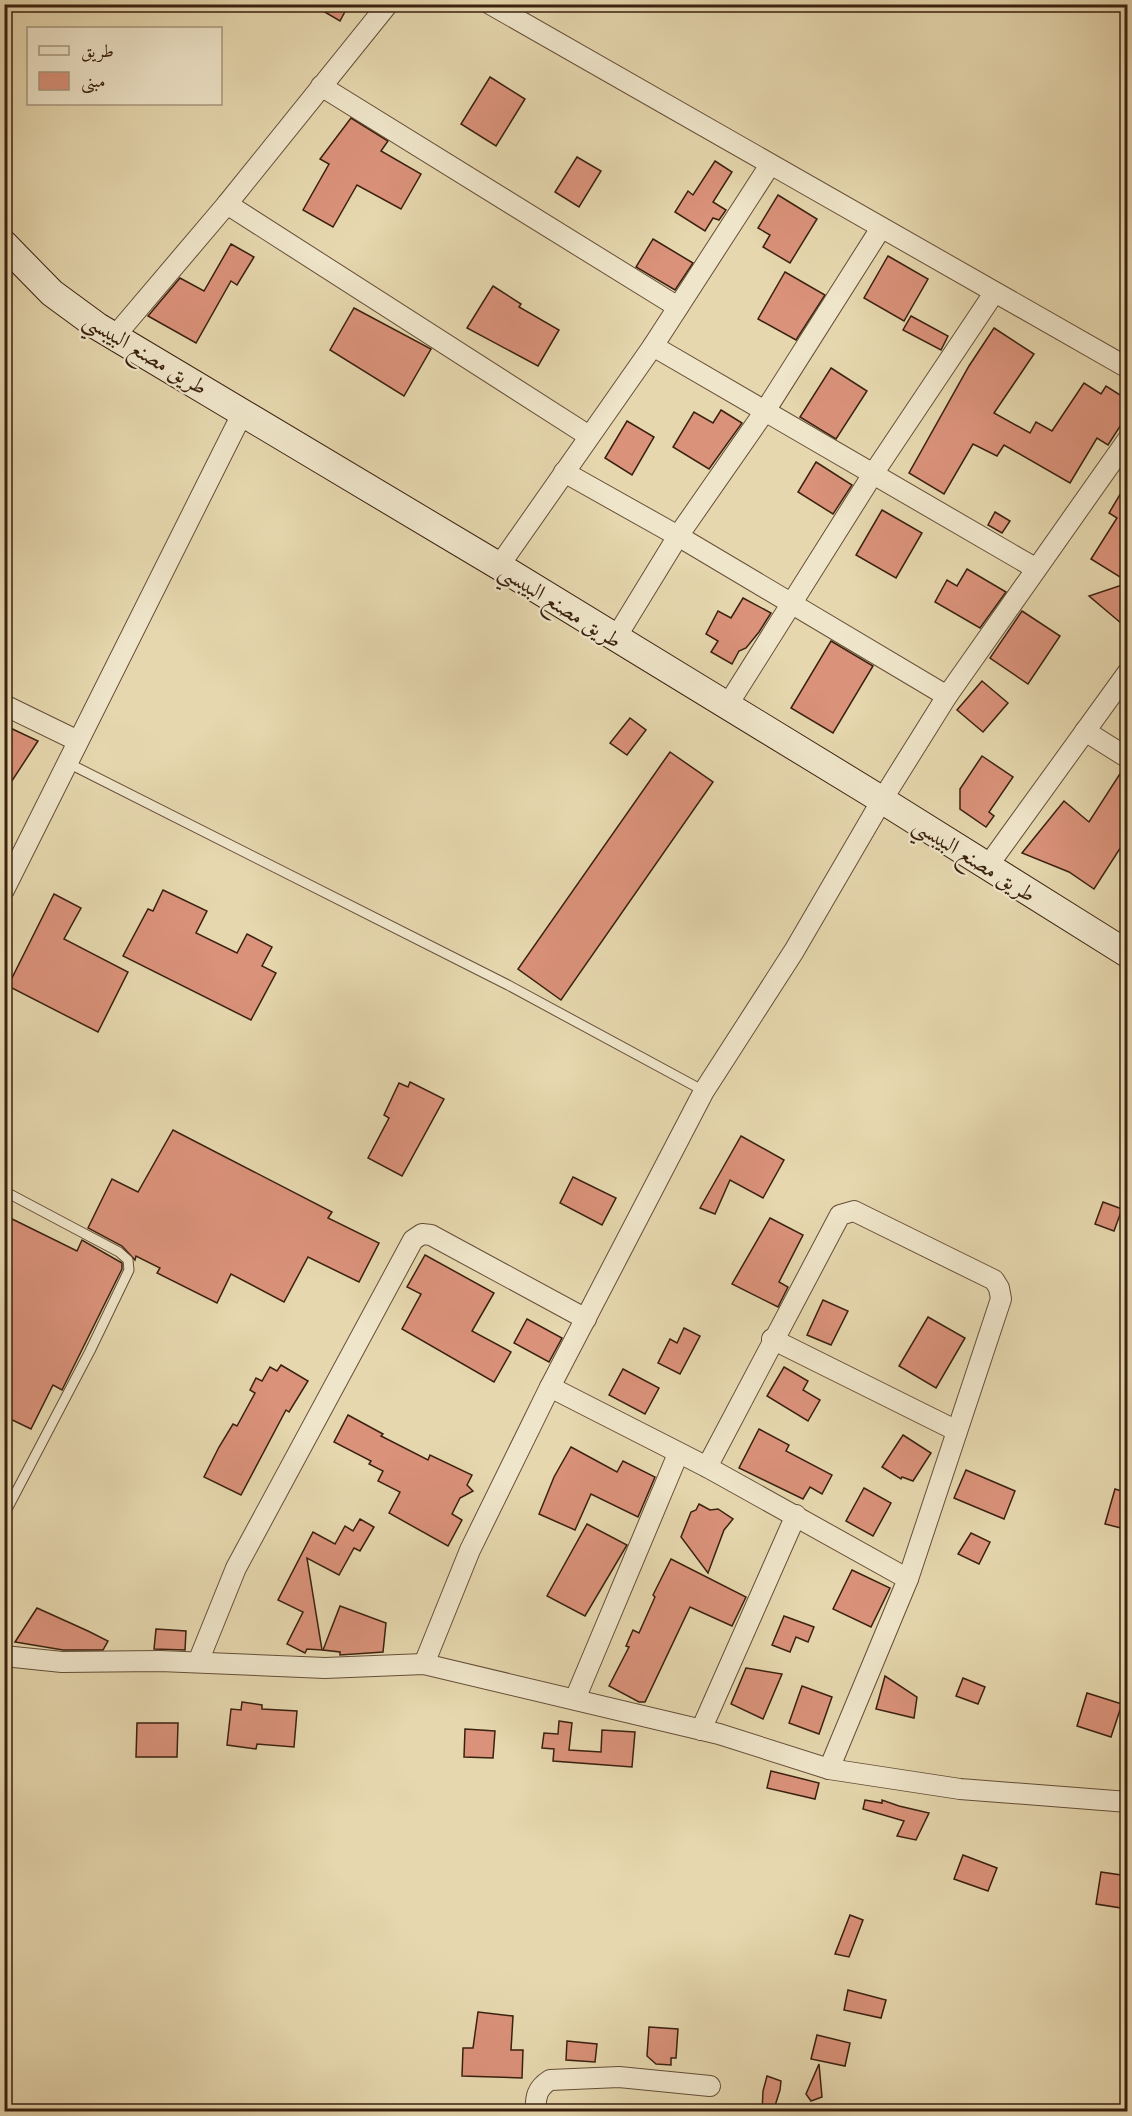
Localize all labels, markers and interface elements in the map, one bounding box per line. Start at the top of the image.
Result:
legend [27,27,222,105]
text: طريق [81,41,114,63]
text: مبنى [81,71,106,94]
street label: طريق مصنع البيبسي [75,307,212,407]
street label: طريق مصنع البيبسي [491,558,627,660]
street label: طريق مصنع البيبسي [905,812,1041,914]

